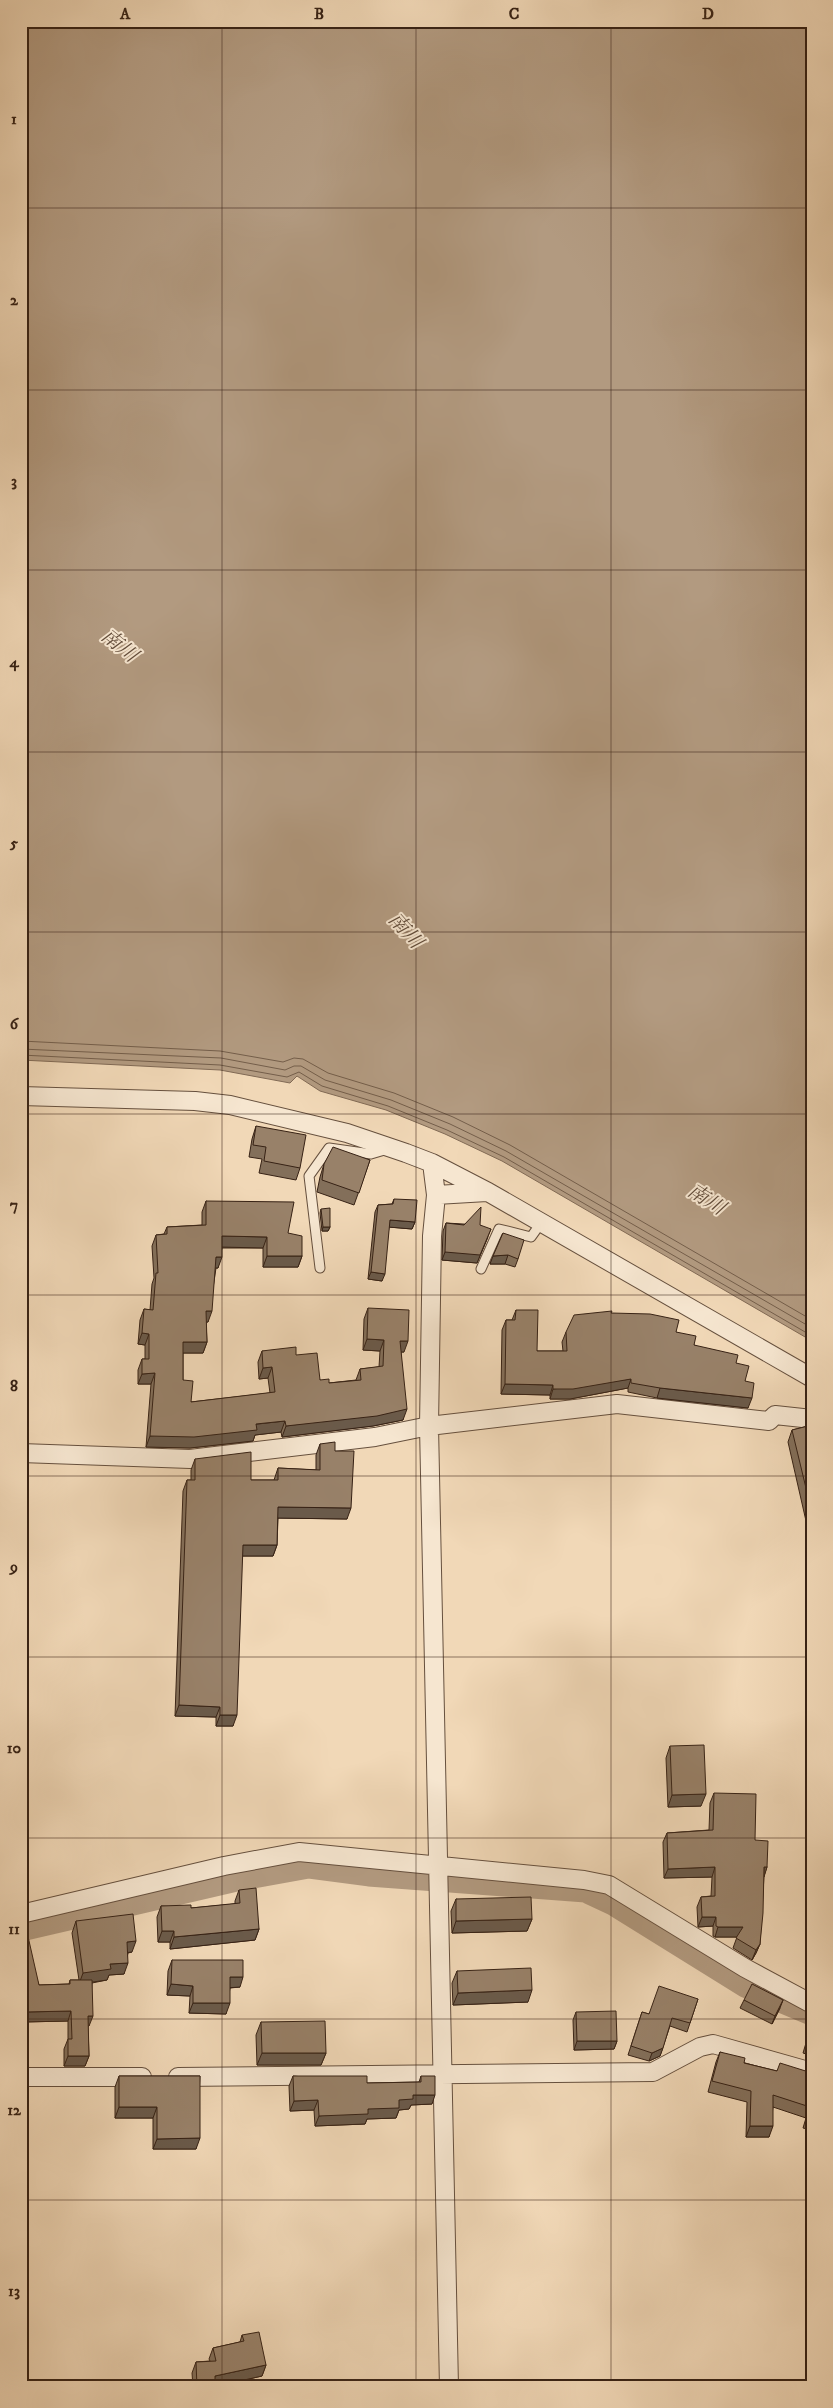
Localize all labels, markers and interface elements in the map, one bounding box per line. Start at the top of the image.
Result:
text: A [119,4,131,24]
text: B [314,4,324,24]
text: C [509,4,519,24]
text: D [702,4,714,24]
text: 1 [11,109,17,129]
text: 2 [10,290,19,310]
text: 3 [11,471,17,491]
water label: 南川 [96,624,144,670]
text: 4 [8,652,19,672]
text: 5 [9,833,18,853]
water label: 南川 [382,908,429,956]
text: 6 [10,1014,20,1034]
water label: 南川 [682,1179,731,1222]
text: 7 [10,1195,18,1215]
text: 8 [10,1376,18,1396]
text: 9 [9,1557,18,1577]
text: 10 [7,1738,22,1758]
text: 11 [8,1919,20,1939]
text: 12 [7,2100,22,2120]
text: 13 [8,2281,20,2301]

